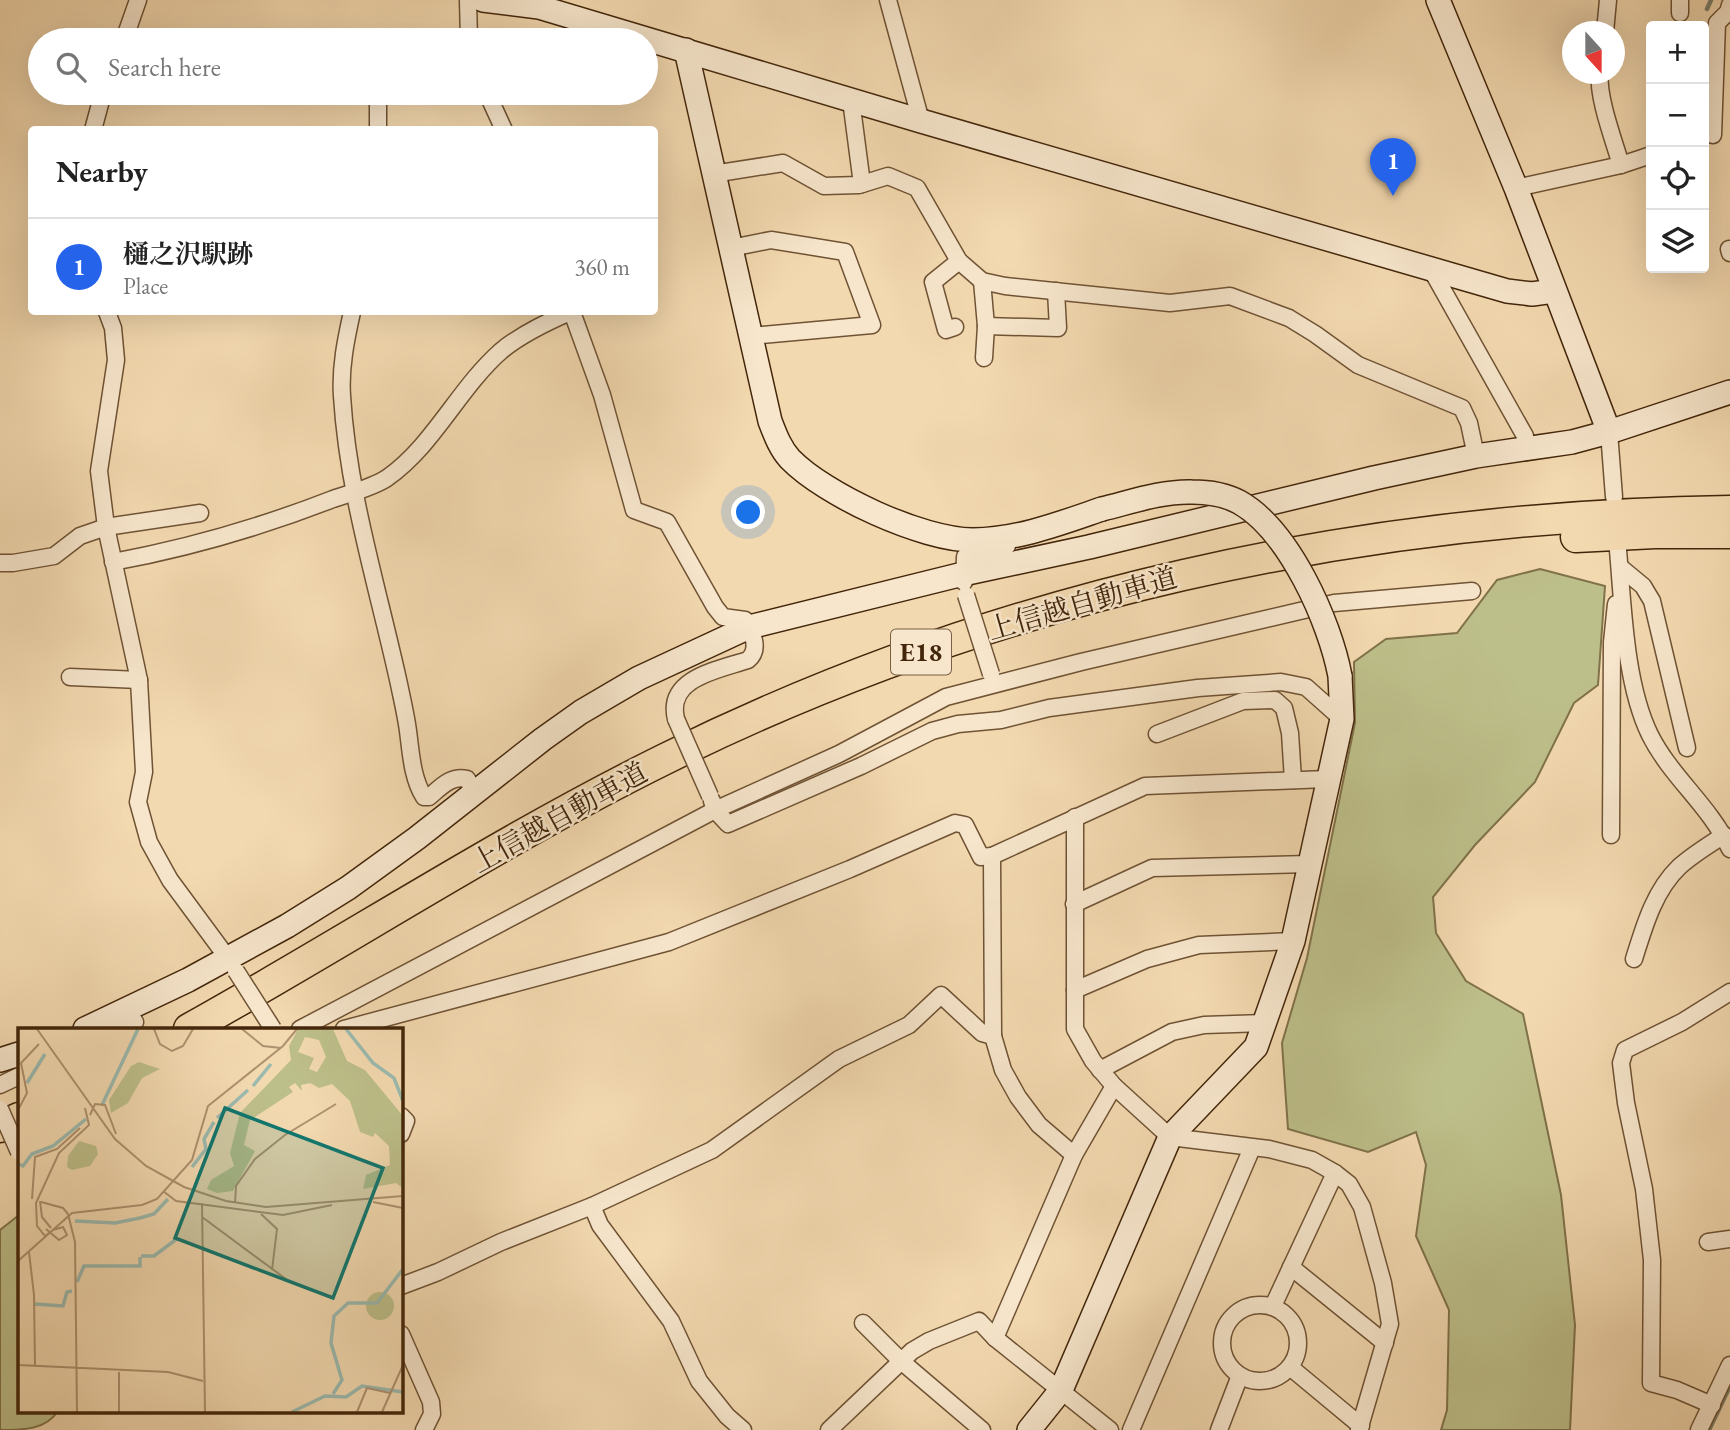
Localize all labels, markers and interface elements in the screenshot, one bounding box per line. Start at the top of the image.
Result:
north arrow [1562,21,1625,84]
map controls [1646,21,1709,273]
button: + [1646,21,1709,84]
search box [28,28,658,105]
icon: search [52,48,90,86]
text: Search here [108,50,221,84]
button: − [1646,84,1709,147]
pin: 1 [1370,138,1416,196]
button: locate [1646,147,1709,210]
text: Nearby [56,152,148,191]
button: layers [1646,210,1709,273]
text: 樋之沢駅跡 [123,237,253,271]
text: 1 [73,252,85,282]
text: 360 m [574,252,630,282]
text: Place [123,271,168,301]
your location [731,495,765,529]
street label: 上信越自動車道 [983,559,1181,647]
road number: E18 [891,630,951,674]
street label: 上信越自動車道 [465,754,653,880]
inset map [18,1028,402,1412]

